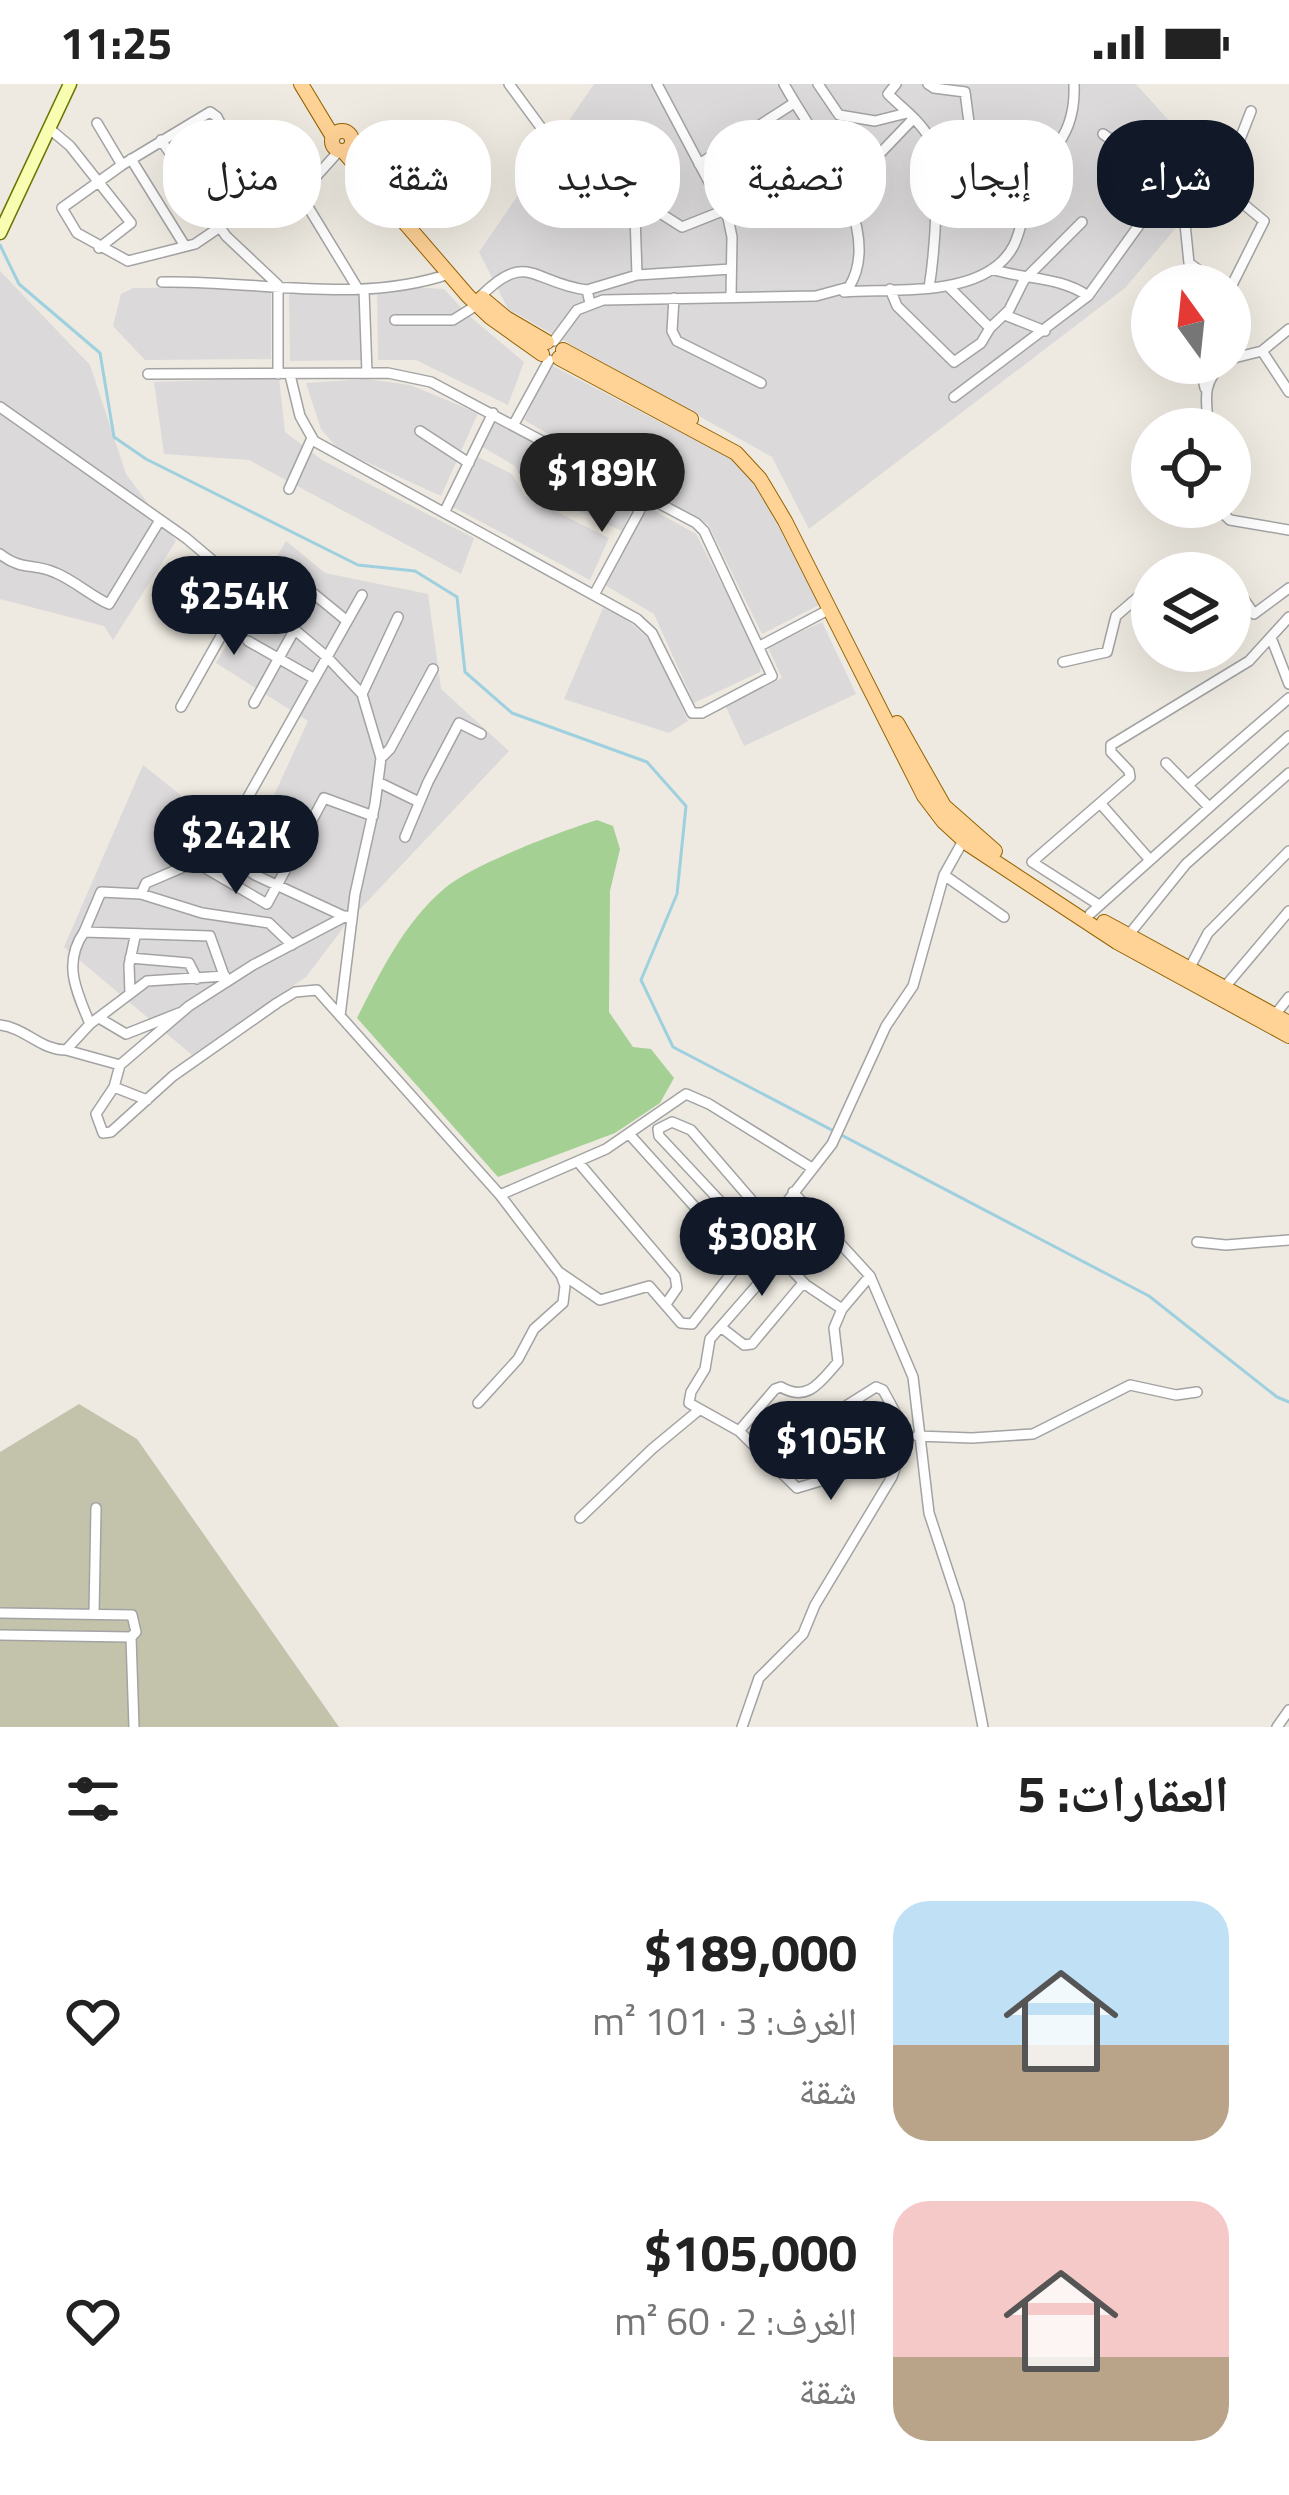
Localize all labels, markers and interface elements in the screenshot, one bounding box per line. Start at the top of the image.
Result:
text: 11:25 [60,8,172,76]
chip: منزل [163,120,321,228]
chip: شقة [345,120,491,228]
chip: جديد [515,120,680,228]
chip: تصفية [704,120,886,228]
chip: إيجار [910,120,1073,228]
chip: شراء [1097,120,1254,228]
north arrow [1131,264,1251,384]
map controls [1131,264,1251,672]
button: locate [1131,408,1251,528]
pin: $189K [518,433,686,535]
text: $189K [547,442,657,501]
button: layers [1131,552,1251,672]
pin: $254K [150,556,318,658]
text: $254K [179,565,289,624]
pin: $242K [152,795,320,897]
text: $242K [181,804,291,863]
pin: $308K [678,1197,846,1299]
text: $308K [707,1206,817,1265]
pin: $105K [747,1401,915,1503]
text: $105K [776,1410,886,1469]
text: العقارات: 5 [1017,1754,1229,1832]
icon: filters [60,1766,126,1832]
text: $189,000 [644,1913,857,1991]
icon: home [989,1949,1133,2093]
icon: heart [60,1988,126,2054]
text: الغرف: 3 · 101 m² [592,1991,857,2050]
text: شقة [799,2060,857,2119]
text: $105,000 [644,2213,857,2291]
icon: home [989,2249,1133,2393]
icon: heart [60,2288,126,2354]
text: الغرف: 2 · 60 m² [614,2291,857,2350]
text: شقة [799,2360,857,2419]

